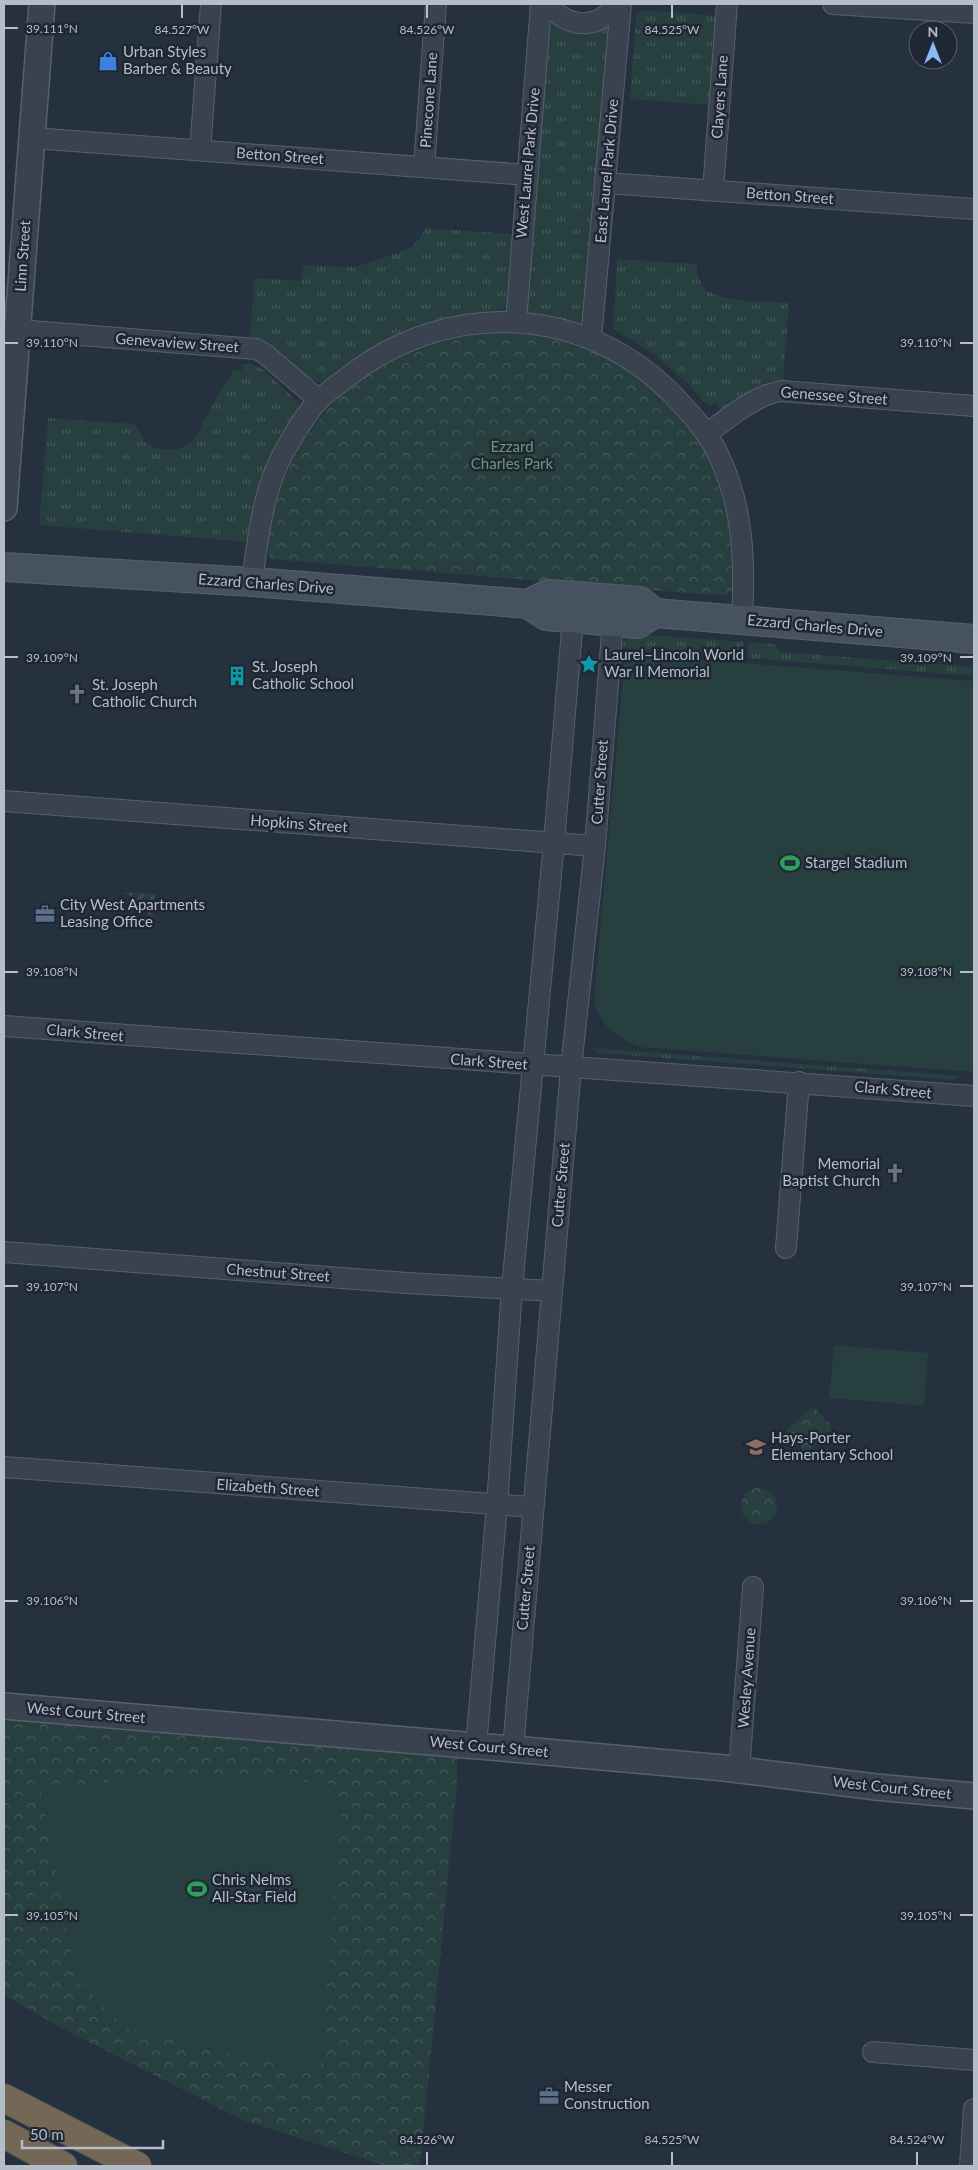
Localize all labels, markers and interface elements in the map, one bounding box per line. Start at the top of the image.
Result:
north arrow [908,20,958,70]
text: 39.111°N [26,21,78,36]
text: 84.527°W [154,22,210,37]
text: 84.526°W [399,22,455,37]
text: 84.525°W [644,22,700,37]
text: N [928,23,938,40]
place label: Urban Styles Barber & Beauty [123,42,232,77]
shop icon: Urban Styles Barber & Beauty [97,50,119,72]
street label: Pinecone Lane [416,51,440,148]
street label: Clayers Lane [707,55,731,139]
street label: West Laurel Park Drive [511,87,543,239]
street label: East Laurel Park Drive [591,98,621,244]
street label: Betton Street [236,143,325,167]
street label: Betton Street [746,183,835,207]
street label: Linn Street [11,219,34,292]
street label: Genevaview Street [115,329,240,355]
text: 39.110°N [26,335,78,350]
text: 39.110°N [900,335,952,350]
street label: Genessee Street [780,382,889,408]
park label: Ezzard Charles Park [471,437,554,472]
street label: Ezzard Charles Drive [198,569,335,597]
street label: Ezzard Charles Drive [747,610,884,640]
place label: Laurel–Lincoln World War II Memorial [604,645,744,680]
text: 39.109°N [26,650,78,665]
text: 39.109°N [900,650,952,665]
place icon: Laurel–Lincoln World War II Memorial [578,653,600,675]
place label: St. Joseph Catholic School [252,657,354,692]
building icon: St. Joseph Catholic School [226,665,248,687]
place label: St. Joseph Catholic Church [92,675,197,710]
church icon: St. Joseph Catholic Church [66,683,88,705]
street label: Cutter Street [587,738,611,825]
street label: Hopkins Street [250,811,349,835]
sports icon: Stargel Stadium [779,852,801,874]
place label: Stargel Stadium [805,853,907,871]
place label: City West Apartments Leasing Office [60,895,205,930]
office icon: City West Apartments Leasing Office [34,903,56,925]
text: 39.108°N [26,964,78,979]
text: 39.108°N [900,964,952,979]
street label: Clark Street [46,1020,125,1044]
street label: Clark Street [450,1049,529,1073]
street label: Clark Street [854,1077,933,1101]
street label: Cutter Street [547,1141,573,1228]
place label: Memorial Baptist Church [782,1154,880,1189]
church icon: Memorial Baptist Church [884,1162,906,1184]
street label: Chestnut Street [226,1259,331,1285]
text: 39.107°N [26,1279,78,1294]
text: 39.107°N [900,1279,952,1294]
place label: Hays-Porter Elementary School [771,1428,893,1463]
school or university icon: Hays-Porter Elementary School [745,1436,767,1458]
street label: Elizabeth Street [216,1474,321,1500]
street label: Cutter Street [512,1544,538,1631]
text: 39.106°N [26,1593,78,1608]
text: 39.106°N [900,1593,952,1608]
street label: Wesley Avenue [734,1627,758,1729]
street label: West Court Street [26,1698,147,1726]
street label: West Court Street [429,1732,550,1760]
street label: West Court Street [832,1772,953,1802]
place label: Chris Nelms All-Star Field [212,1870,296,1905]
sports icon: Chris Nelms All-Star Field [186,1878,208,1900]
text: 39.105°N [26,1908,78,1923]
text: 39.105°N [900,1908,952,1923]
place label: Messer Construction [564,2077,650,2112]
office icon: Messer Construction [538,2085,560,2107]
scale bar [22,2118,164,2150]
text: 50 m [30,2125,64,2143]
text: 84.526°W [399,2132,455,2147]
text: 84.525°W [644,2132,700,2147]
text: 84.524°W [889,2132,945,2147]

